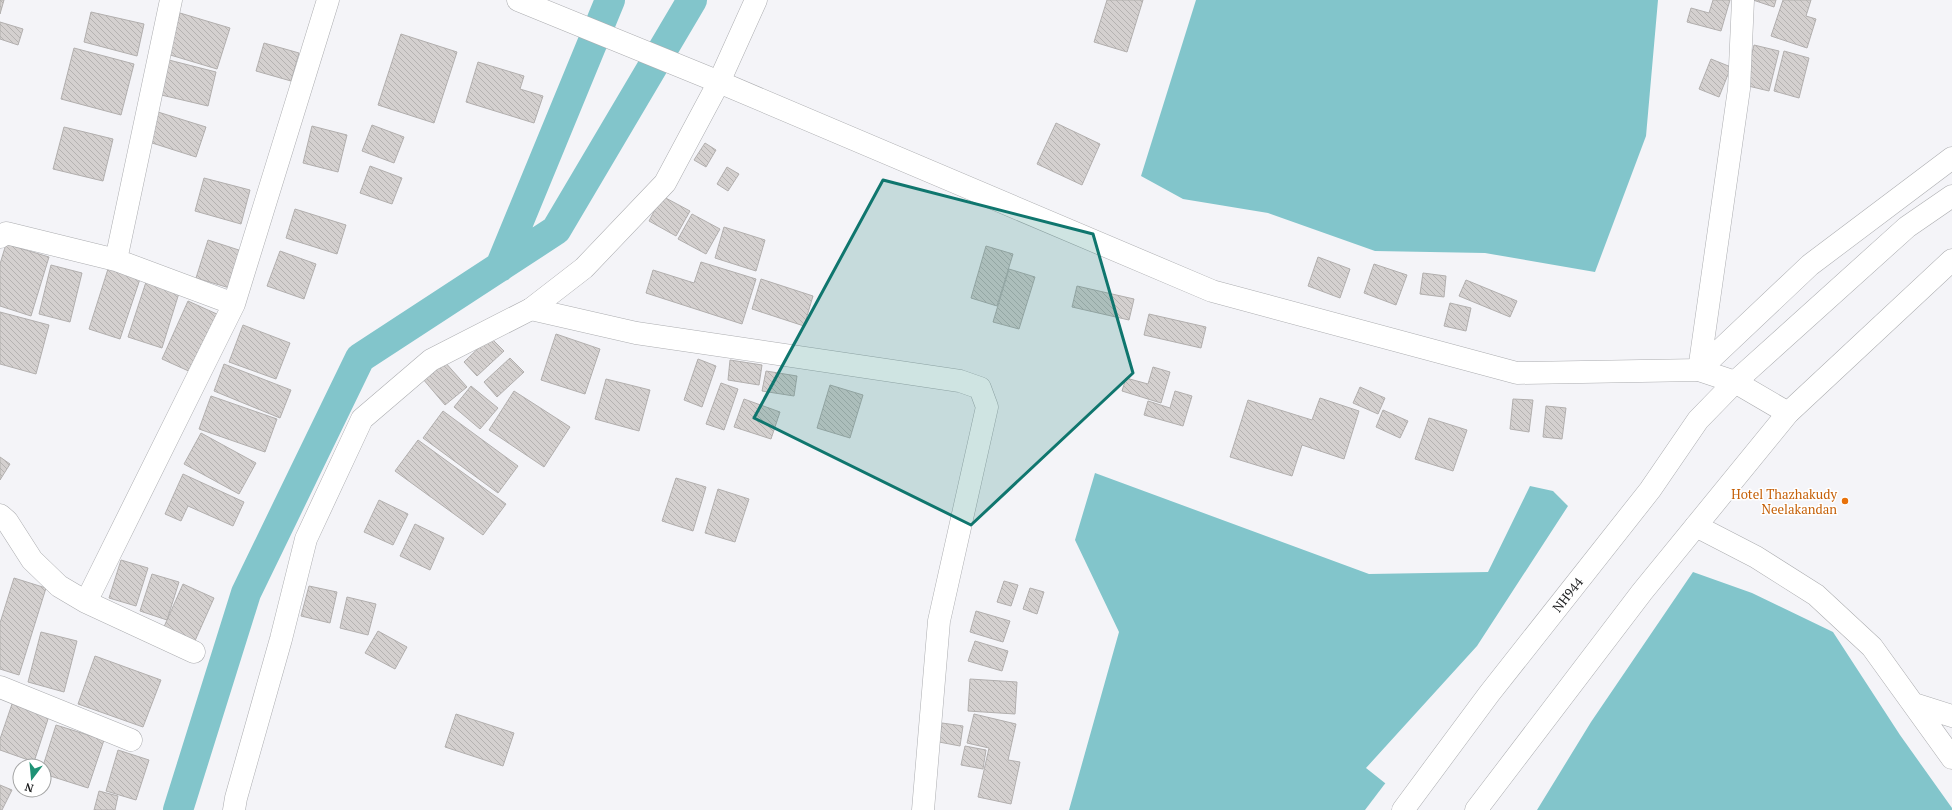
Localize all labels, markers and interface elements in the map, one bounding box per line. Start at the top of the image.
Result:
place label: Hotel Thazhakudy Neelakandan [1731,485,1837,518]
marker: Hotel Thazhakudy Neelakandan [1840,496,1850,506]
street label: NH944 [1548,573,1587,616]
north arrow [12,758,52,798]
text: N [23,780,35,795]

